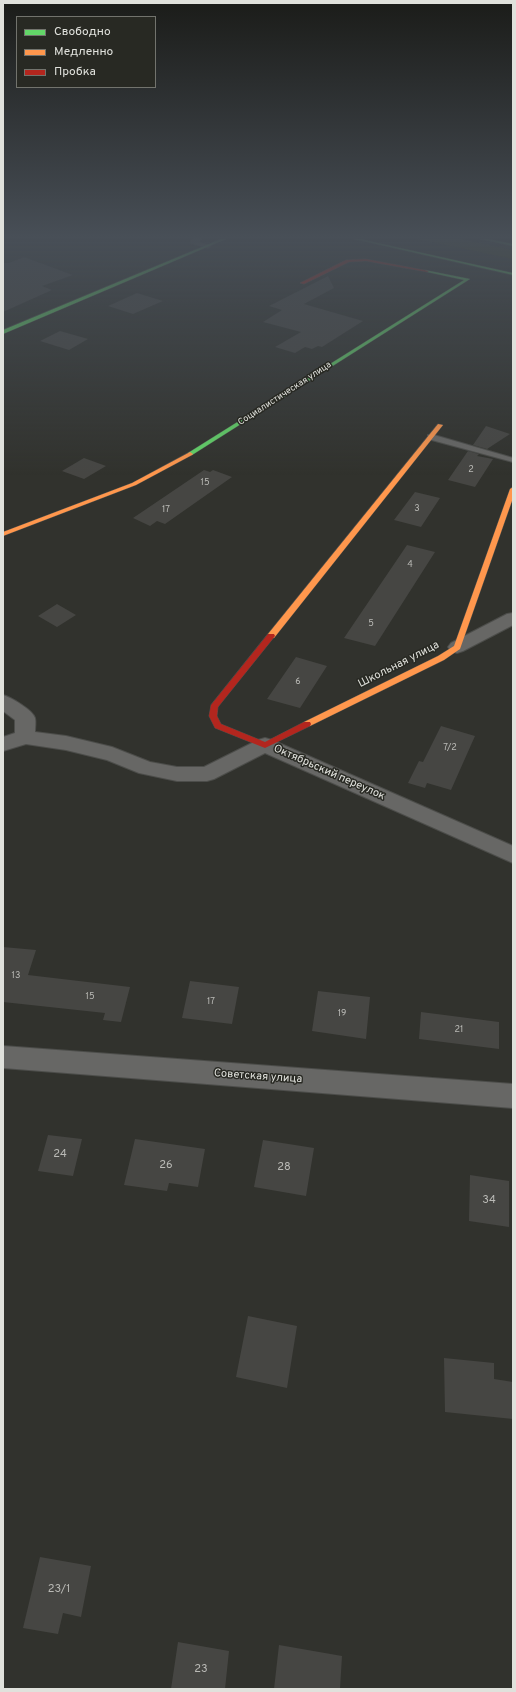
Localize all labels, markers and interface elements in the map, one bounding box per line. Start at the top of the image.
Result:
legend [16,16,156,88]
text: Свободно [54,24,111,40]
text: Медленно [54,44,113,60]
text: Пробка [54,64,96,80]
street label: Социалистическая улица [236,360,334,428]
house number: 2 [468,465,474,475]
house number: 15 [201,478,209,488]
house number: 3 [414,504,420,514]
house number: 17 [162,505,170,515]
house number: 4 [407,560,413,570]
house number: 5 [368,619,374,629]
street label: Школьная улица [356,639,442,691]
house number: 6 [295,677,301,687]
street label: Октябрьский переулок [271,742,387,804]
house number: 7/2 [443,743,457,753]
house number: 13 [12,971,20,981]
house number: 15 [86,992,94,1002]
house number: 17 [207,997,215,1007]
house number: 19 [338,1009,346,1019]
house number: 21 [455,1025,463,1035]
street label: Советская улица [213,1067,303,1087]
house number: 24 [53,1148,67,1162]
house number: 26 [159,1159,173,1173]
house number: 28 [277,1161,291,1175]
house number: 34 [482,1194,496,1208]
house number: 23/1 [48,1583,70,1597]
house number: 23 [194,1663,208,1677]

